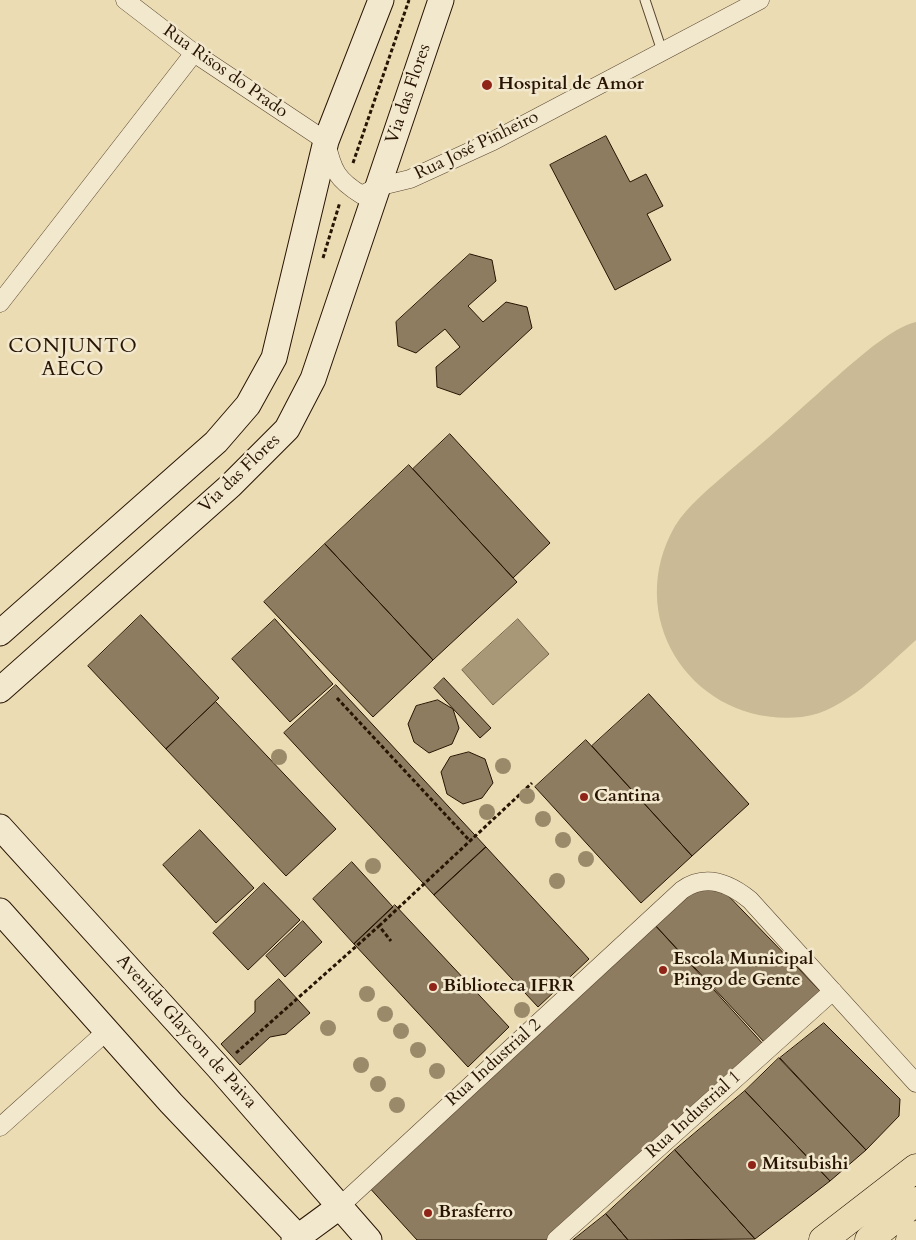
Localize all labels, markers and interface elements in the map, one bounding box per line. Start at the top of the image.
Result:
street label: Rua Risos do Prado [158,21,292,123]
street label: Via das Flores [382,41,436,147]
place label: Hospital de Amor [498,74,644,96]
marker: Hospital de Amor [480,78,494,92]
street label: Rua José Pinheiro [412,107,542,185]
district label: CONJUNTO AECO [7,335,139,382]
street label: Via das Flores [195,430,285,518]
place label: Cantina [594,786,660,808]
marker: Cantina [578,791,590,803]
place label: Escola Municipal Pingo de Gente [673,949,814,992]
street label: Avenida Glaycon de Paiva [111,951,261,1113]
marker: Escola Municipal Pingo de Gente [657,964,669,976]
place label: Biblioteca IFRR [443,976,575,998]
marker: Biblioteca IFRR [427,981,439,993]
street label: Rua Industrial 2 [442,1015,546,1111]
street label: Rua Industrial 1 [642,1067,746,1163]
place label: Mitsubishi [762,1154,848,1176]
marker: Mitsubishi [746,1159,758,1171]
place label: Brasferro [438,1202,513,1224]
marker: Brasferro [422,1207,434,1219]

